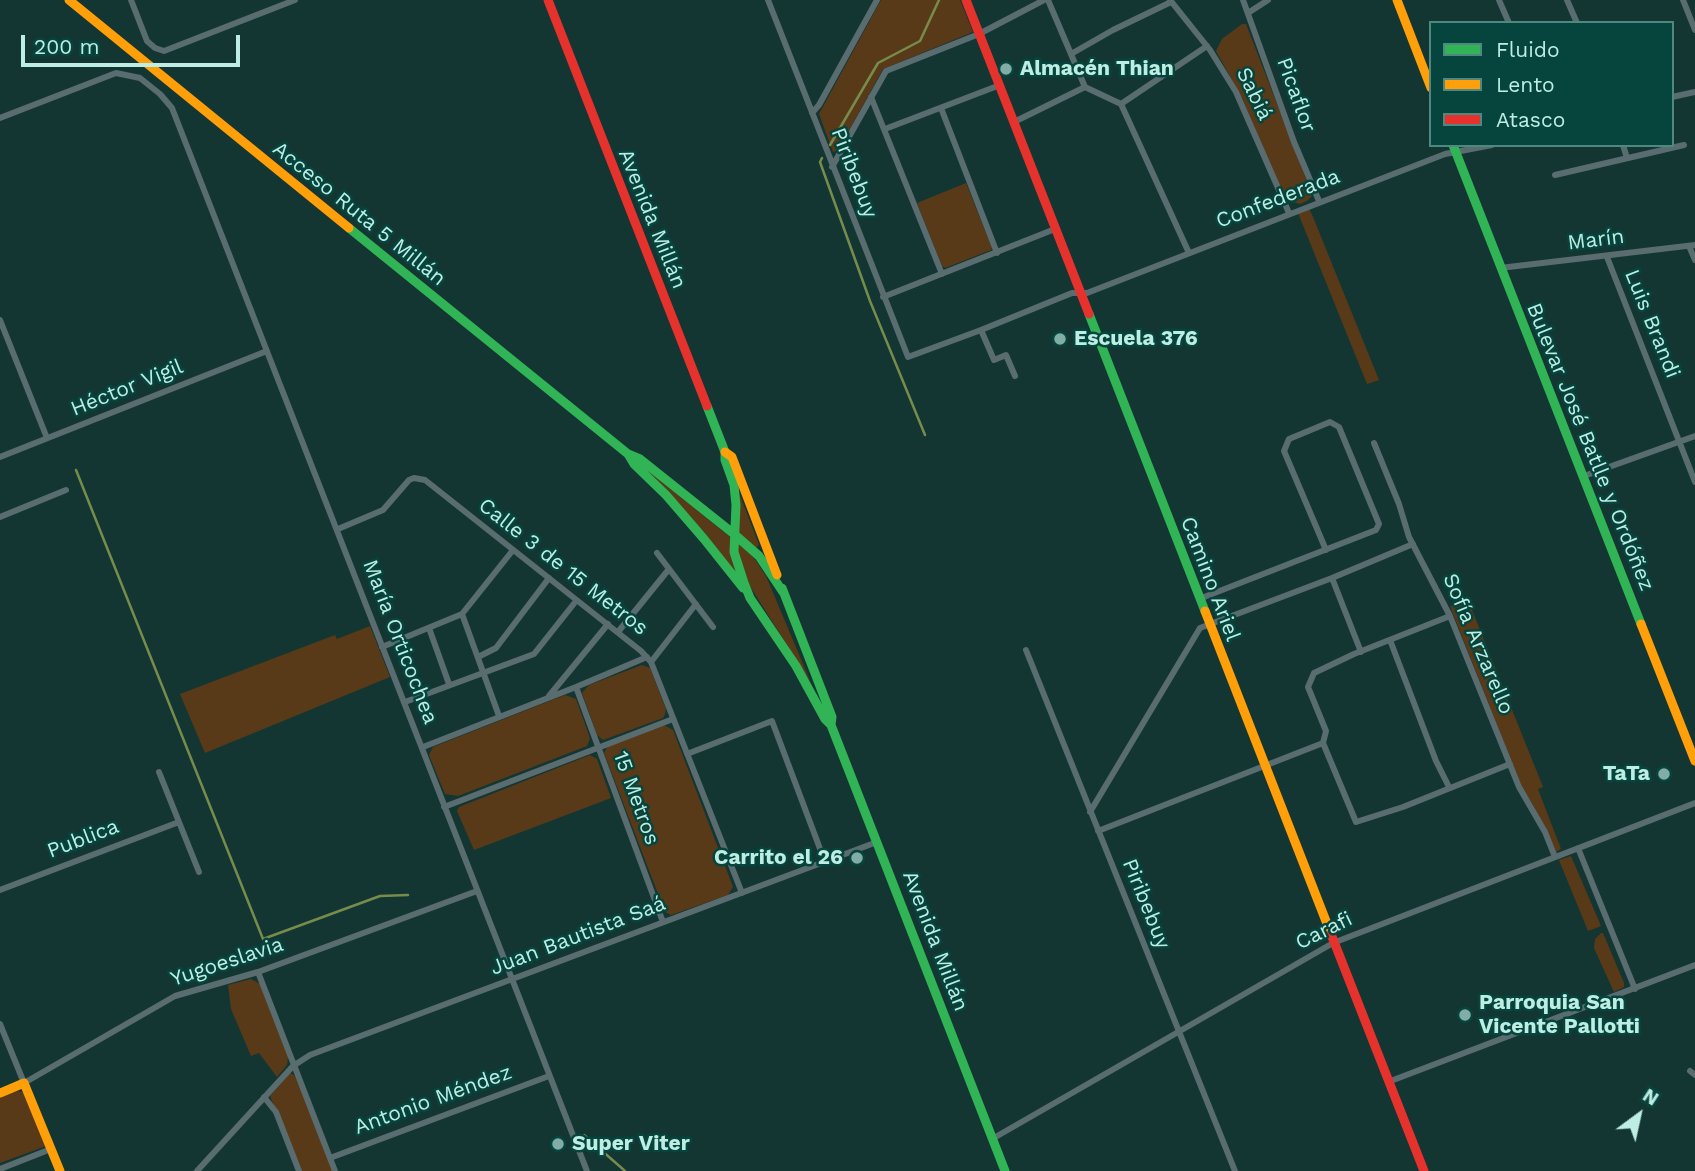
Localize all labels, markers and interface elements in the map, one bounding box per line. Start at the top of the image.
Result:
scale bar [24,21,243,65]
legend [1429,21,1674,147]
text: 200 m [34,34,100,59]
text: Fluido [1496,37,1560,62]
street label: Picaflor [1271,54,1321,136]
place label: Almacén Thian [1020,56,1174,82]
marker: Almacén Thian [998,61,1014,77]
street label: Sabiá [1230,63,1278,125]
text: Lento [1496,72,1555,97]
text: Atasco [1496,107,1565,132]
street label: Piribebuy [825,124,883,222]
street label: Acceso Ruta 5 Millán [267,136,451,292]
street label: Avenida Millán [613,146,691,292]
street label: Confederada [1213,164,1343,234]
street label: Marín [1566,224,1626,256]
street label: Luis Brandi [1619,266,1685,382]
street label: Bulevar José Batlle y Ordóñez [1521,300,1659,594]
place label: Escuela 376 [1074,326,1198,352]
marker: Escuela 376 [1052,331,1068,347]
street label: Héctor Vigil [67,354,187,422]
street label: Calle 3 de 15 Metros [473,493,653,641]
street label: Camino Ariel [1175,513,1245,645]
street label: María Orticochea [357,556,443,728]
street label: Sofía Arzarello [1437,570,1519,718]
street label: 15 Metros [607,748,665,848]
place label: TaTa [1603,761,1650,787]
marker: TaTa [1656,766,1672,782]
street label: Publica [44,814,122,864]
place label: Carrito el 26 [714,845,843,871]
marker: Carrito el 26 [849,850,865,866]
street label: Piribebuy [1117,855,1175,953]
street label: Avenida Millán [897,867,973,1015]
street label: Juan Bautista Saá [487,891,669,981]
street label: Carafi [1291,906,1357,956]
street label: Yugoeslavia [167,932,287,992]
place label: Parroquia San Vicente Pallotti [1479,990,1640,1040]
marker: Parroquia San Vicente Pallotti [1457,1007,1473,1023]
street label: Antonio Méndez [351,1060,515,1140]
north arrow [1604,1080,1674,1150]
text: N [1639,1083,1663,1110]
place label: Super Viter [572,1131,690,1157]
marker: Super Viter [550,1136,566,1152]

